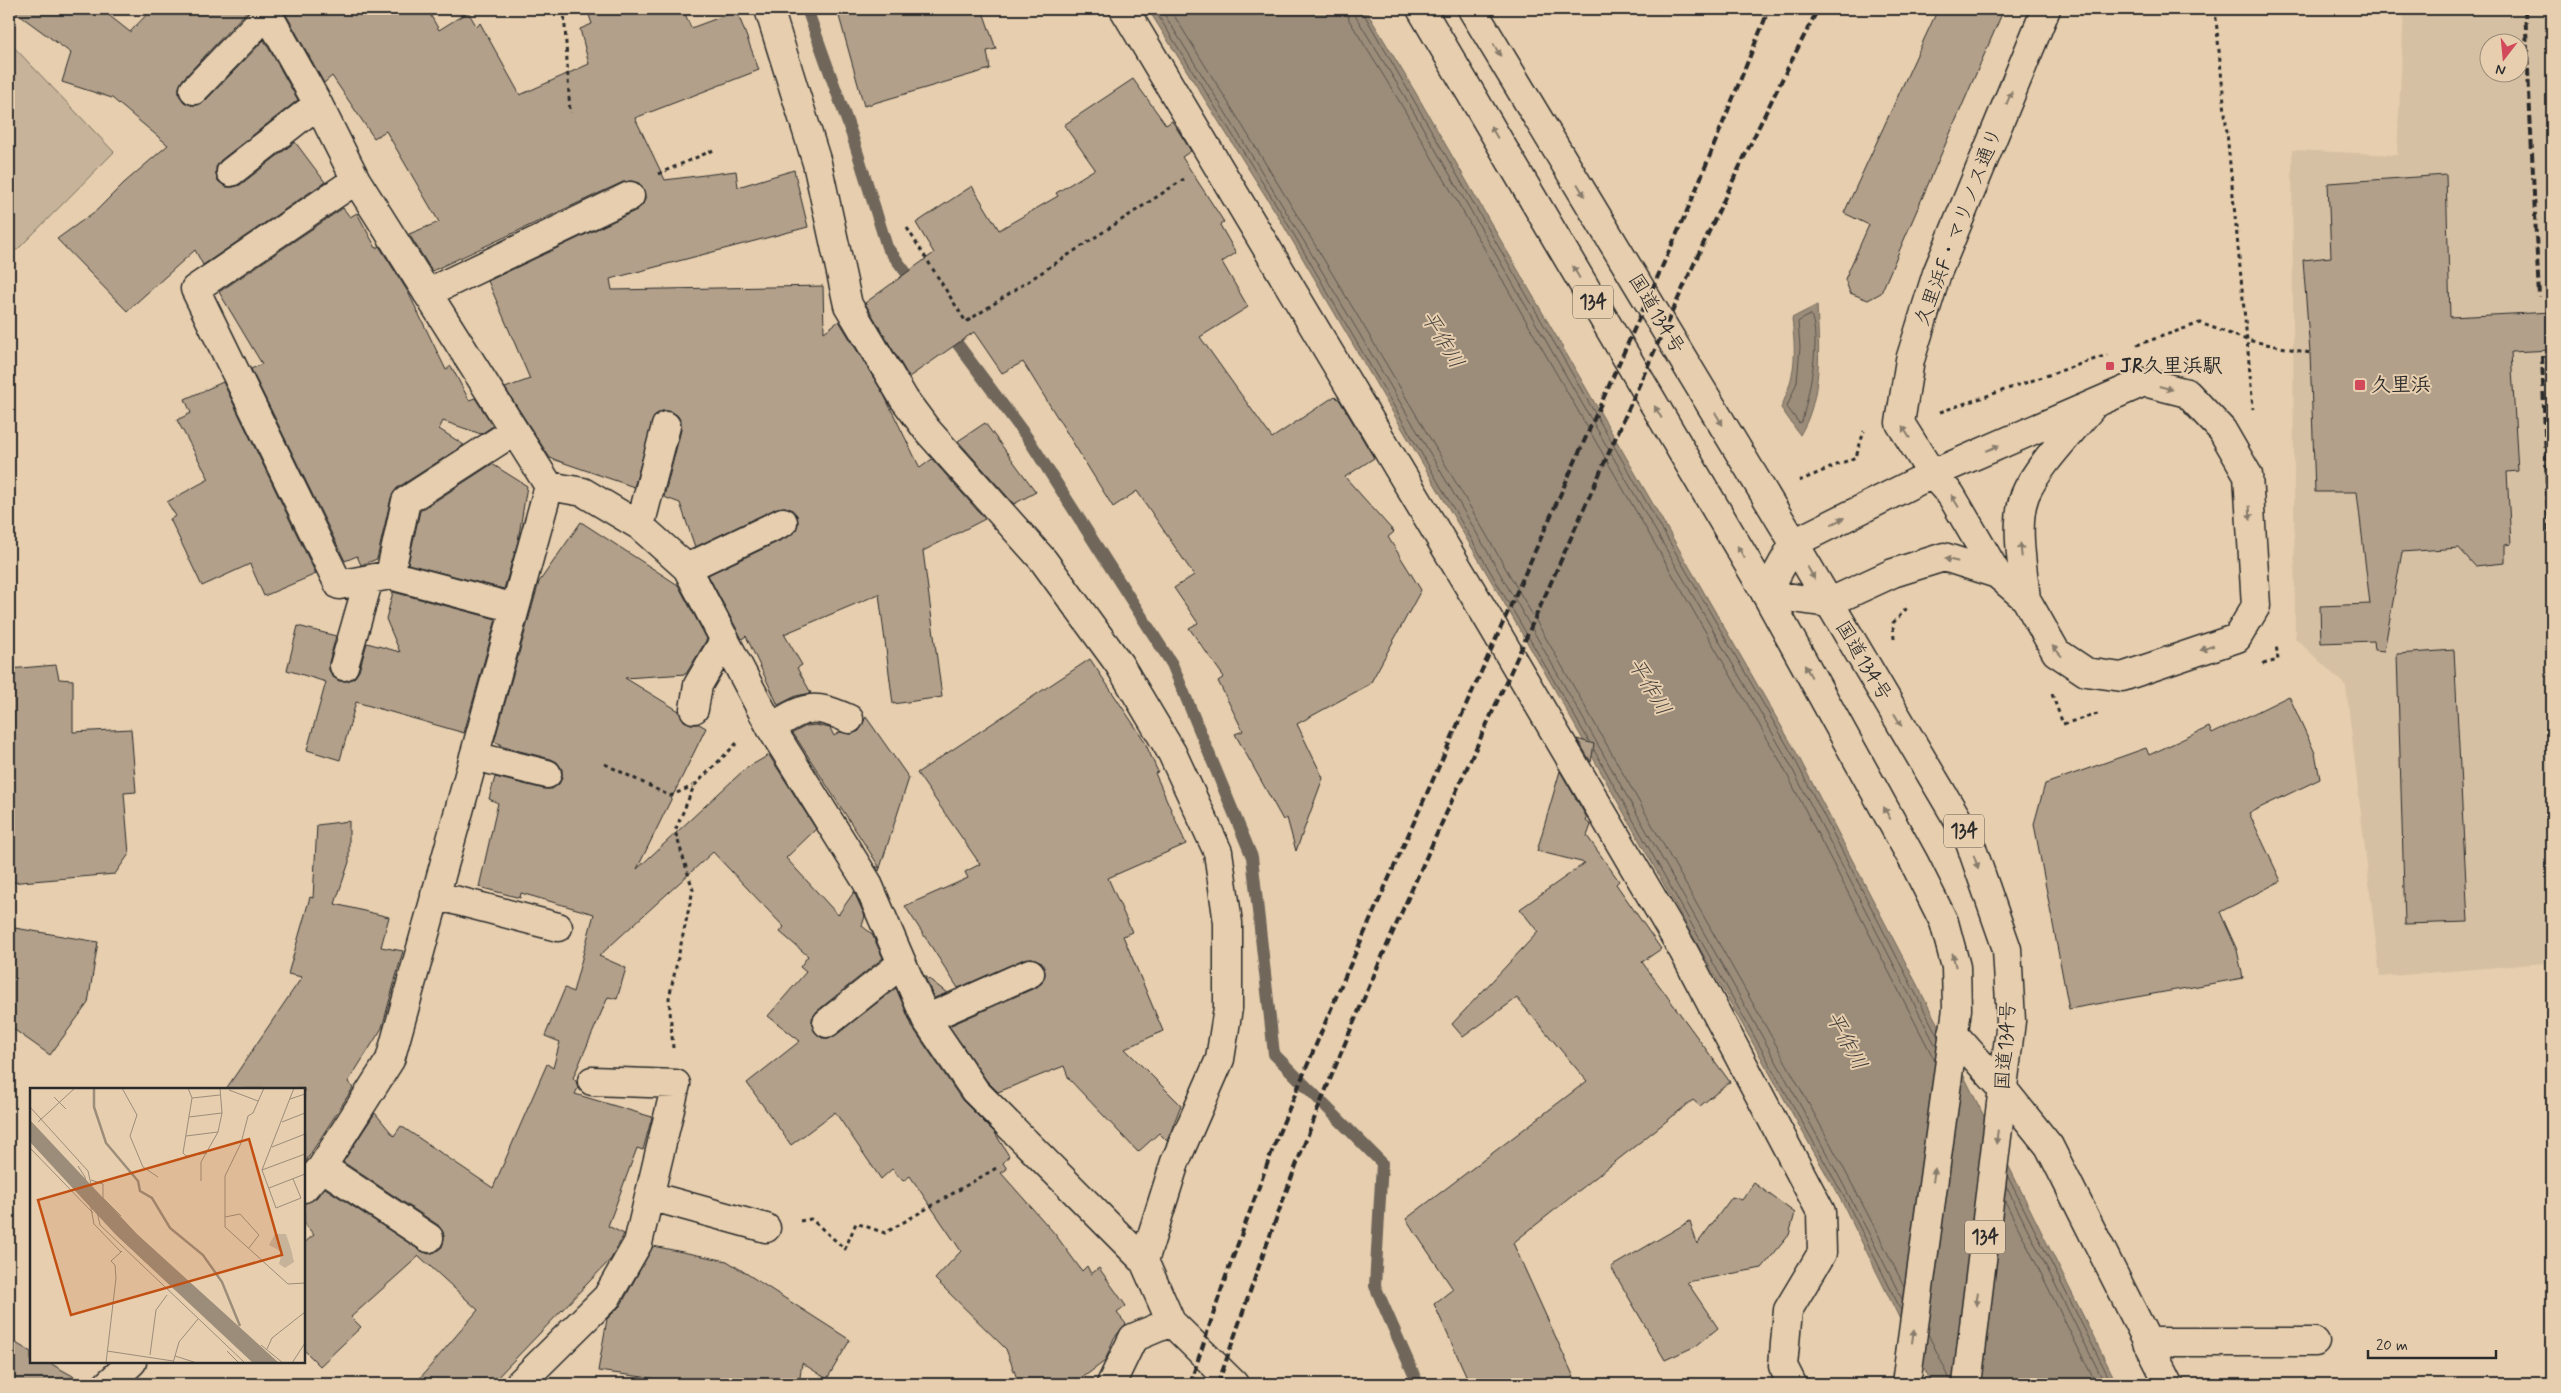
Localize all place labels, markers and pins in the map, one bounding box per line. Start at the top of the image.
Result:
place label: JR久里浜駅 [2120,353,2223,380]
marker: JR久里浜駅 [2104,360,2116,372]
place label: 久里浜 [2371,372,2431,399]
marker: 久里浜 [2353,378,2367,392]

